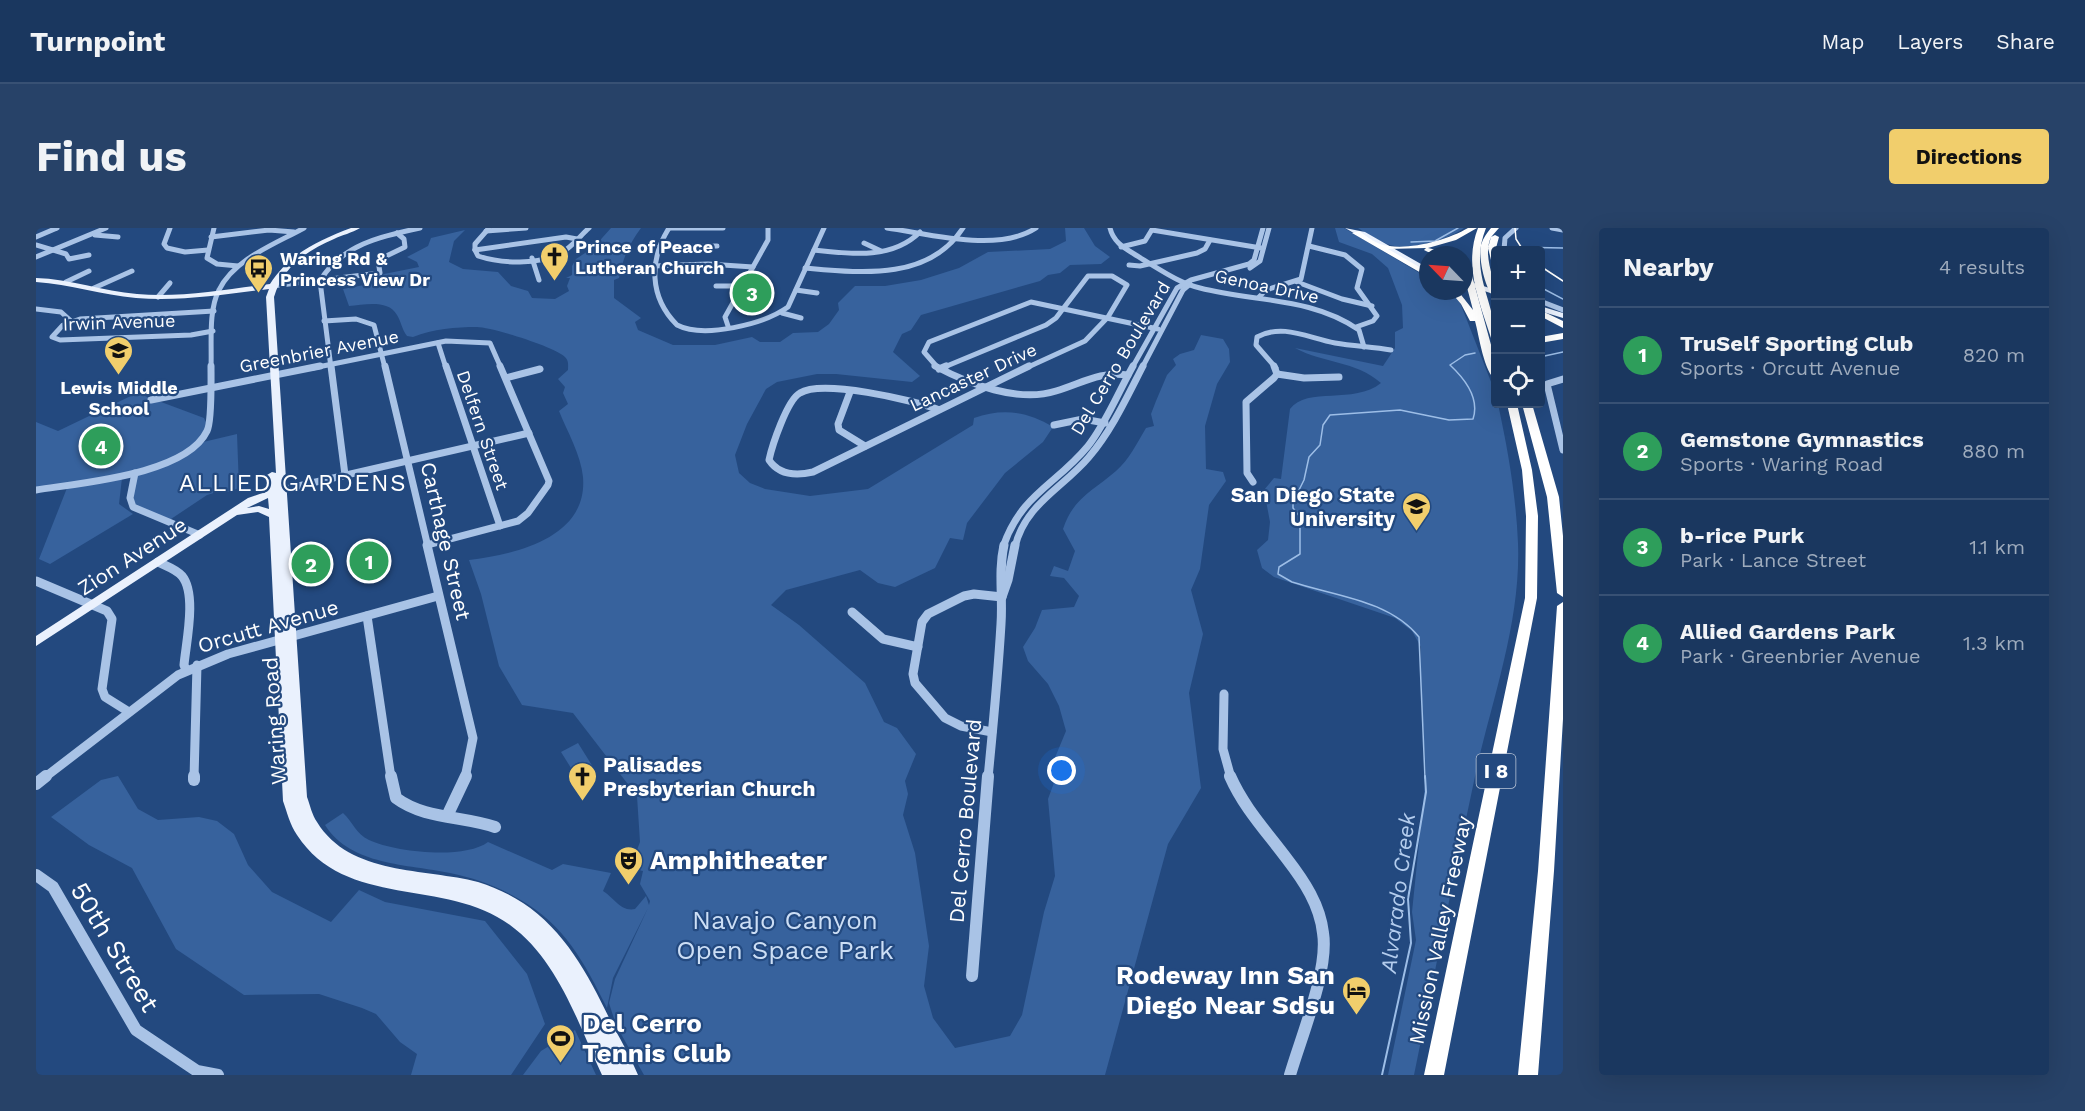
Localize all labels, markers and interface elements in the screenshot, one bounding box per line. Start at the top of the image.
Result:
text: Turnpoint [30,25,165,58]
text: Map [1821,29,1864,54]
text: Layers [1897,29,1963,54]
text: Share [1996,29,2055,54]
button: Directions [1889,129,2049,184]
text: Find us [36,132,187,181]
place label: Prince of Peace Lutheran Church [575,236,724,278]
church icon: Prince of Peace Lutheran Church [538,240,570,282]
north arrow [1419,246,1473,300]
map controls [1491,246,1545,408]
button: + [1491,246,1545,300]
place label: Waring Rd & Princess View Dr [280,248,430,290]
bus stop icon: Waring Rd & Princess View Dr [243,252,275,294]
text: Nearby [1623,252,1714,282]
text: 4 results [1939,255,2025,279]
street label: Genoa Drive [1213,265,1321,307]
pin: 3 [732,270,772,316]
street label: Del Cerro Boulevard [1066,277,1174,439]
button: − [1491,300,1545,354]
street label: Irwin Avenue [62,310,176,334]
street label: Greenbrier Avenue [238,325,400,377]
text: TruSelf Sporting Club [1680,331,1913,356]
school or university icon: Lewis Middle School [103,334,135,376]
street label: Lancaster Drive [906,338,1040,416]
text: 1 [1638,343,1647,367]
text: 820 m [1963,343,2025,367]
button: locate [1491,354,1545,408]
text: Sports · Orcutt Avenue [1680,356,1900,380]
street label: Delfern Street [453,368,513,493]
place label: Lewis Middle School [60,377,178,419]
pin: 4 [82,424,120,468]
text: Gemstone Gymnastics [1680,427,1924,452]
text: 2 [1637,439,1648,463]
text: 880 m [1962,439,2025,463]
text: Sports · Waring Road [1680,452,1883,476]
street label: Carthage Street [416,459,476,623]
district label: ALLIED GARDENS [179,469,407,497]
place label: San Diego State University [1231,482,1395,531]
school or university icon: San Diego State University [1400,490,1432,532]
street label: Zion Avenue [73,511,191,601]
text: b-rice Purk [1680,523,1804,548]
text: 3 [1637,535,1648,559]
text: 1.1 km [1969,535,2025,559]
pin: 1 [350,538,388,584]
pin: 2 [292,542,330,586]
text: Park · Lance Street [1680,548,1866,572]
street label: Orcutt Avenue [195,594,341,658]
text: Allied Gardens Park [1680,619,1895,644]
text: 4 [1636,631,1649,655]
text: 1.3 km [1963,631,2025,655]
text: Park · Greenbrier Avenue [1680,644,1921,668]
street label: Waring Road [257,656,291,786]
street label: Del Cerro Boulevard [944,718,986,924]
place label: Palisades Presbyterian Church [603,752,816,801]
road number: I 8 [1476,754,1516,788]
your location [1047,756,1076,785]
church icon: Palisades Presbyterian Church [566,760,598,802]
water label: Alvarado Creek [1376,811,1420,975]
street label: Mission Valley Freeway [1404,813,1476,1047]
theatre icon: Amphitheater [613,844,645,886]
place label: Amphitheater [650,845,828,875]
street label: 50th Street [65,877,165,1017]
park label: Navajo Canyon Open Space Park [676,905,894,965]
place label: Rodeway Inn San Diego Near Sdsu [1116,960,1335,1020]
hotel icon: Rodeway Inn San Diego Near Sdsu [1340,974,1372,1016]
place label: Del Cerro Tennis Club [582,1008,731,1068]
sports icon: Del Cerro Tennis Club [545,1022,577,1064]

